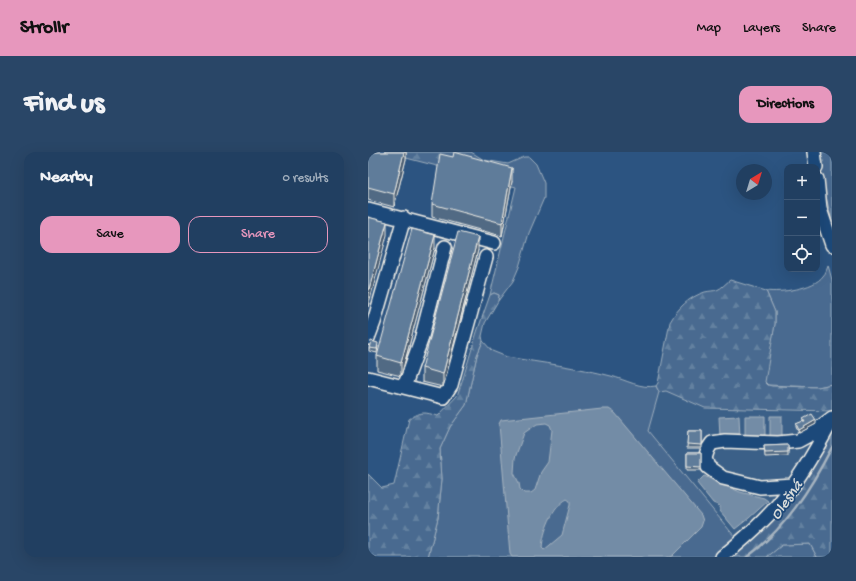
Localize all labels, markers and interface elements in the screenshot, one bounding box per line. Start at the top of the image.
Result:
text: Strollr [20,17,68,40]
text: Map [697,20,721,37]
text: Layers [743,20,780,37]
text: Share [802,20,836,37]
button: Directions [739,86,832,123]
text: Find us [24,88,104,121]
north arrow [736,164,772,200]
map controls [784,164,820,272]
button: + [784,164,820,200]
text: Nearby [40,168,93,188]
text: 0 results [282,171,328,186]
button: − [784,200,820,236]
button: Save [40,216,180,253]
button: Share [188,216,328,253]
button: locate [784,236,820,272]
water label: Olešná [768,477,809,524]

